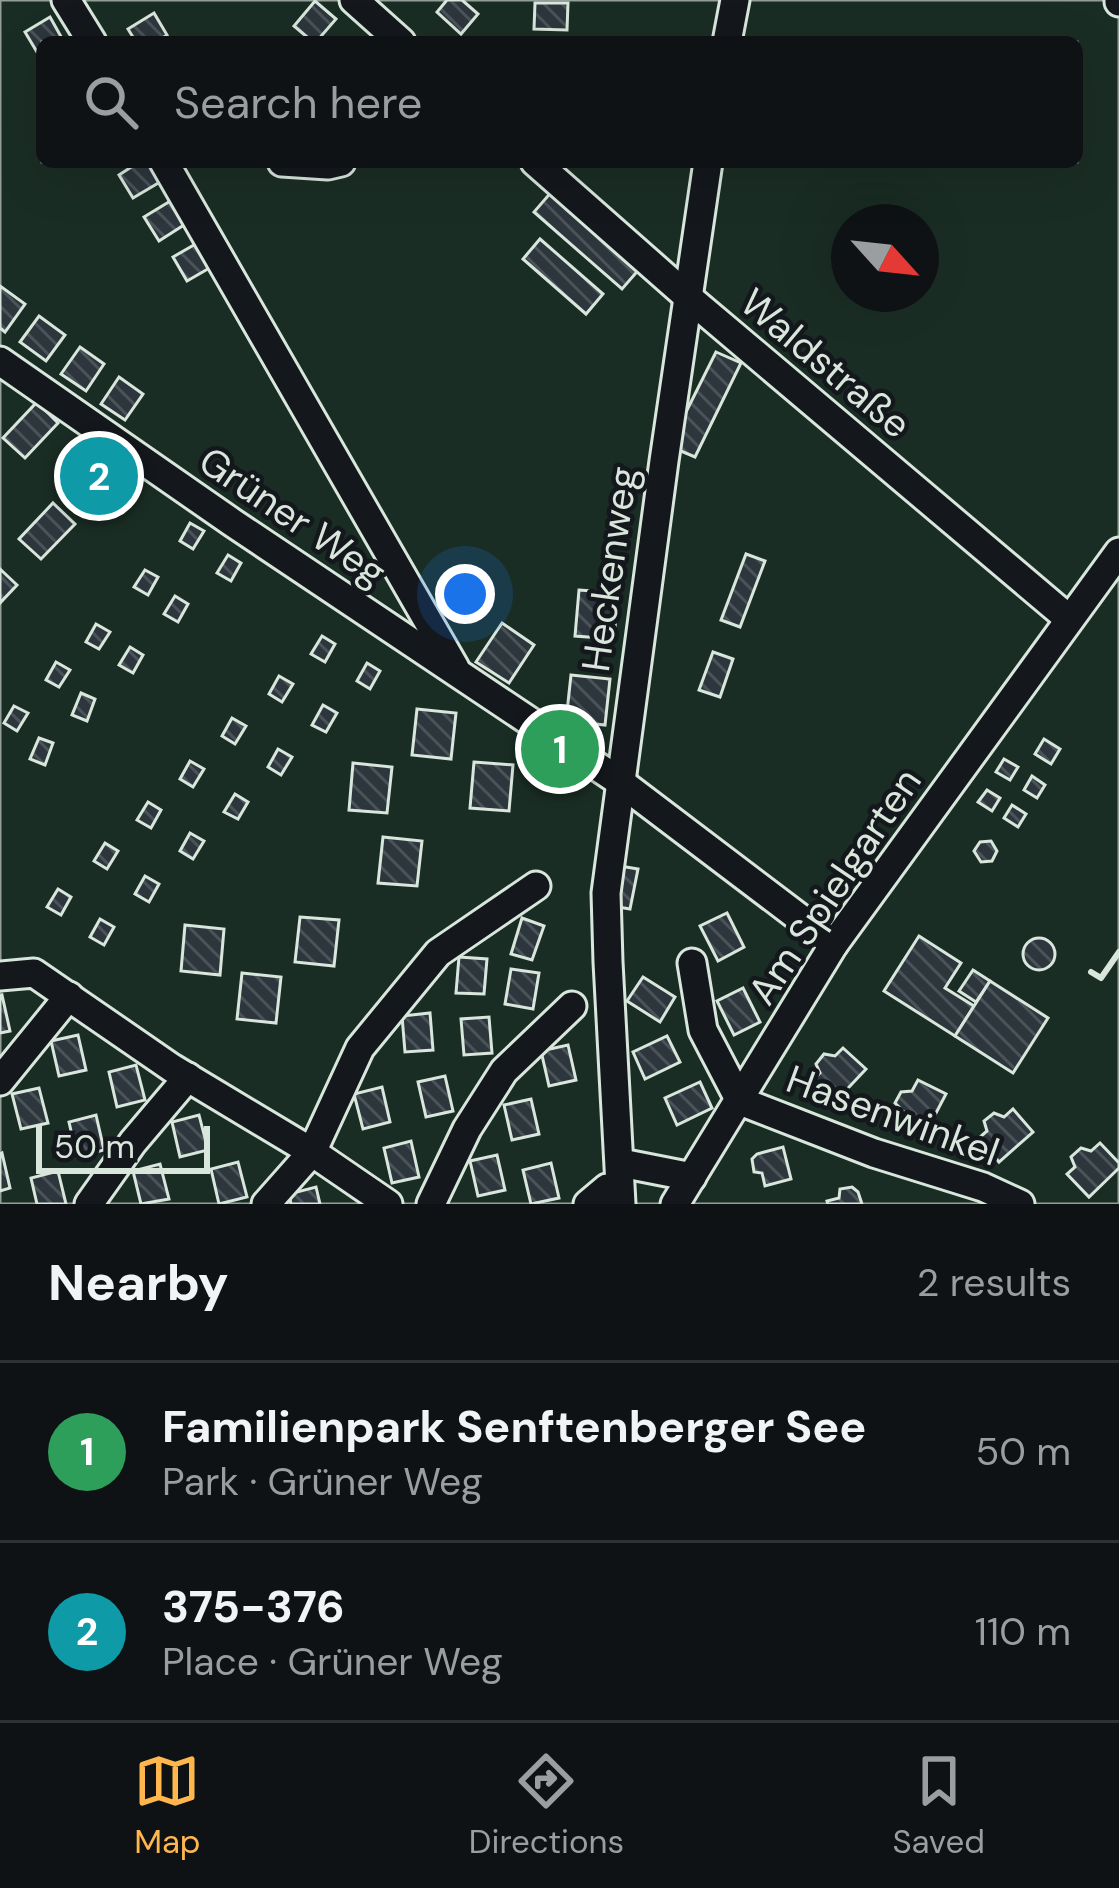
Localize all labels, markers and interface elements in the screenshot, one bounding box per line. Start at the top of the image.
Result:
search box [36,36,1083,168]
icon: search [78,69,144,135]
text: Search here [174,73,422,132]
north arrow [831,204,939,312]
street label: Waldstraße [730,277,921,450]
pin: 2 [60,431,138,521]
street label: Grüner Weg [189,435,396,598]
street label: Heckenweg [570,463,649,675]
your location [435,564,495,624]
pin: 1 [521,704,599,794]
street label: Am Spielgarten [736,758,932,1015]
street label: Hasenwinkel [780,1053,1006,1177]
scale bar [36,1120,210,1173]
text: 50 m [54,1125,135,1168]
text: Nearby [48,1249,229,1316]
text: 2 results [917,1257,1071,1308]
text: Familienpark Senftenberger See [162,1397,866,1456]
text: 1 [80,1426,94,1477]
text: 50 m [975,1426,1071,1477]
text: Park · Grüner Weg [162,1456,483,1507]
text: 375-376 [162,1577,345,1636]
text: 2 [76,1606,98,1657]
text: 110 m [975,1606,1071,1657]
text: Place · Grüner Weg [162,1636,503,1687]
tab: Map [134,1748,201,1863]
tab: Directions [469,1748,624,1863]
tab: Saved [892,1748,985,1863]

